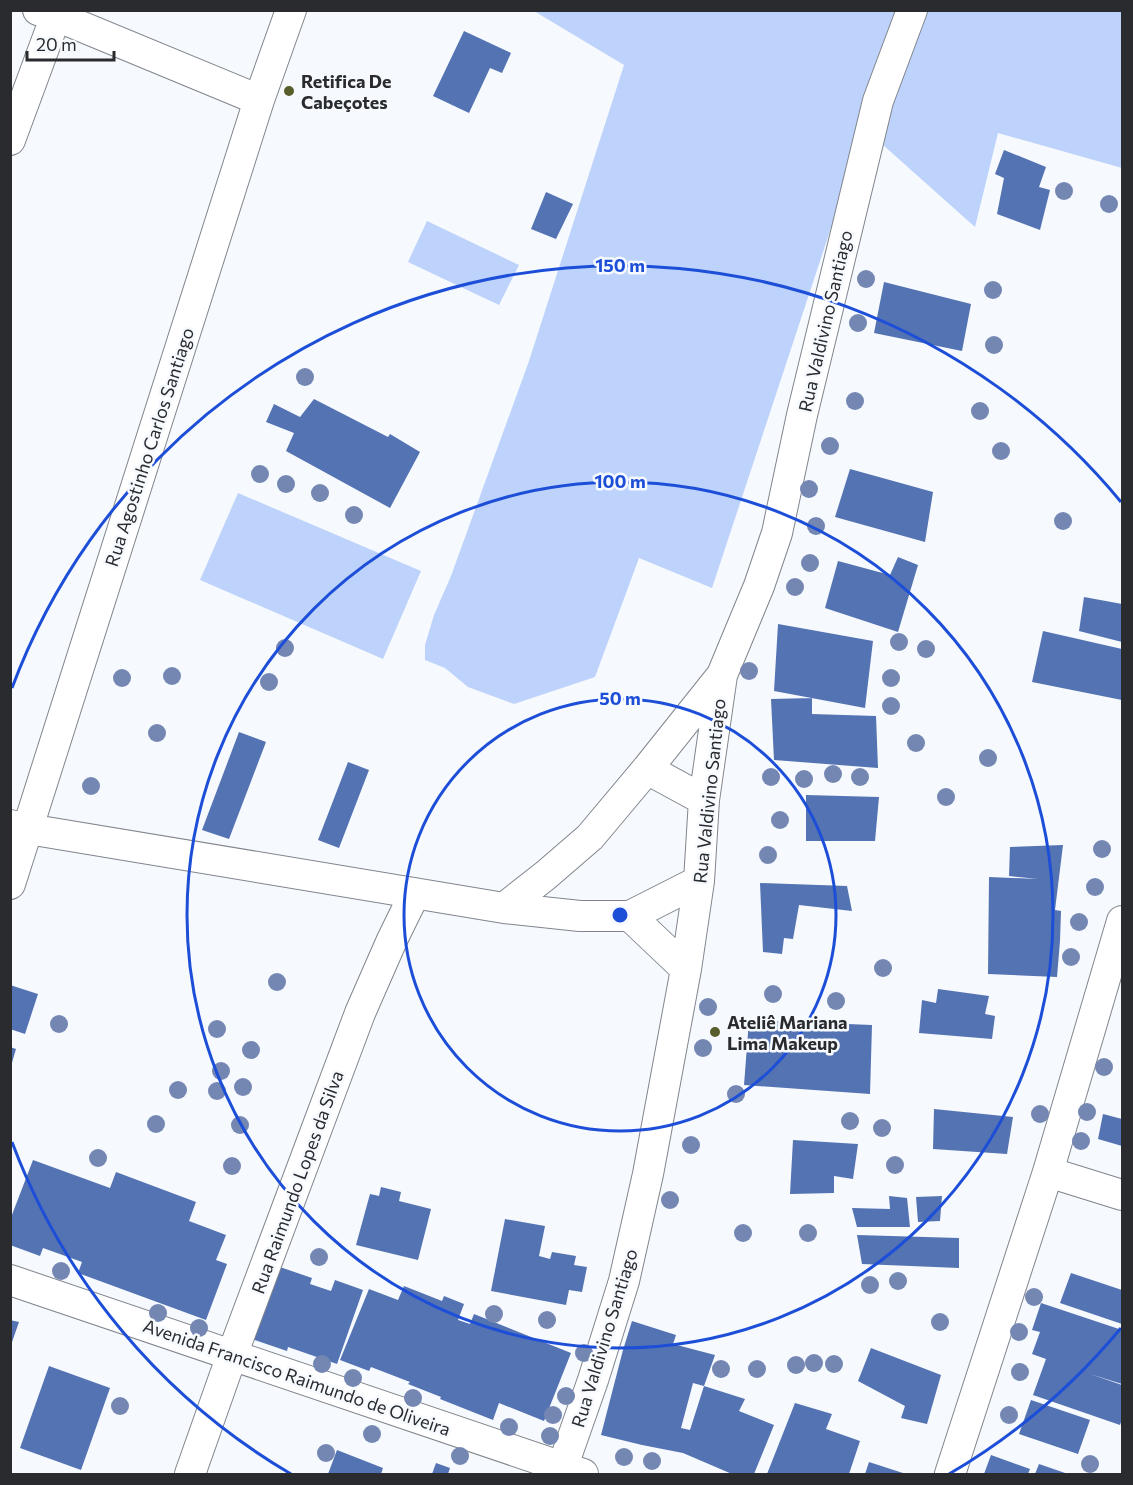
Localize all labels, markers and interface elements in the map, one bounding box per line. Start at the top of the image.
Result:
scale bar [27,24,114,62]
text: 20 m [36,33,77,55]
place label: Retifica De Cabeçotes [301,70,392,113]
marker: Retifica De Cabeçotes [282,84,296,98]
street label: Rua Valdivino Santiago [793,228,857,414]
text: 150 m [595,254,645,276]
street label: Rua Agostinho Carlos Santiago [100,325,198,569]
text: 100 m [594,470,646,492]
text: 50 m [599,687,641,709]
street label: Rua Valdivino Santiago [688,697,730,885]
centre of rings [610,905,630,925]
place label: Ateliê Mariana Lima Makeup [727,1011,848,1054]
marker: Ateliê Mariana Lima Makeup [708,1025,722,1039]
street label: Rua Raimundo Lopes da Silva [246,1067,348,1297]
street label: Rua Valdivino Santiago [566,1246,642,1430]
street label: Avenida Francisco Raimundo de Oliveira [141,1314,453,1440]

